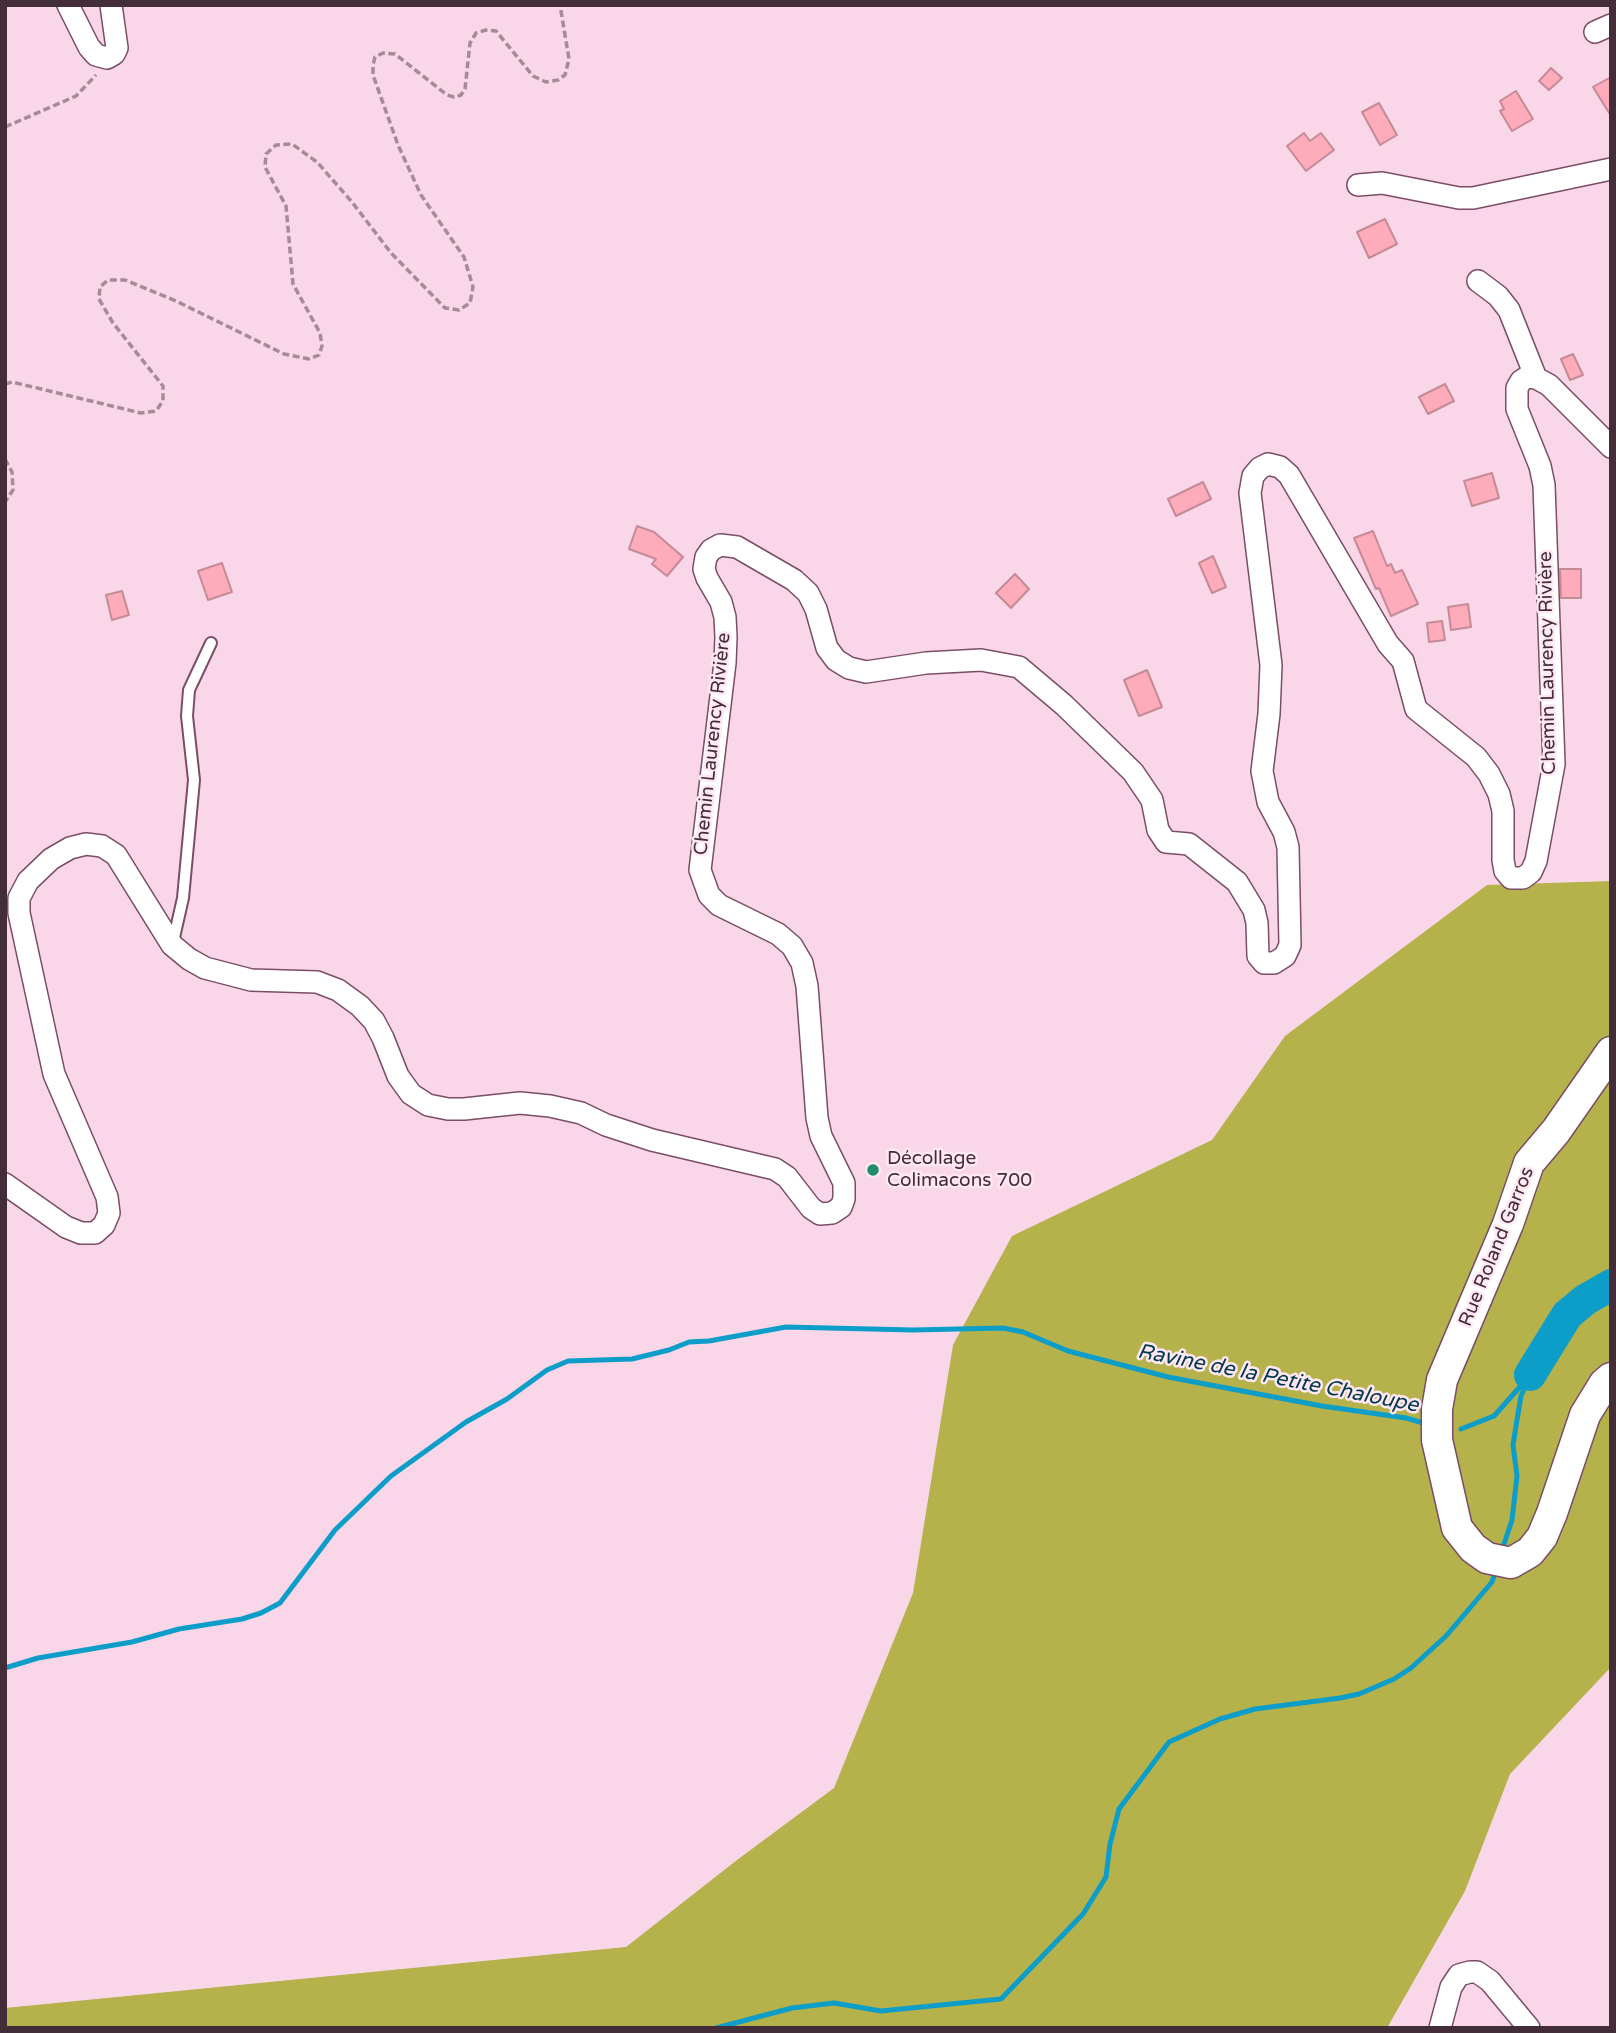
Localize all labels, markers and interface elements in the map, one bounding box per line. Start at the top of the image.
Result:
street label: Chemin Laurency Rivière [1535,551,1561,775]
street label: Chemin Laurency Rivière [690,632,736,856]
place label: Décollage Colimacons 700 [887,1148,1032,1192]
marker: Décollage Colimacons 700 [865,1162,881,1178]
street label: Rue Roland Garros [1455,1164,1539,1330]
water label: Ravine de la Petite Chaloupe [1136,1339,1420,1419]

